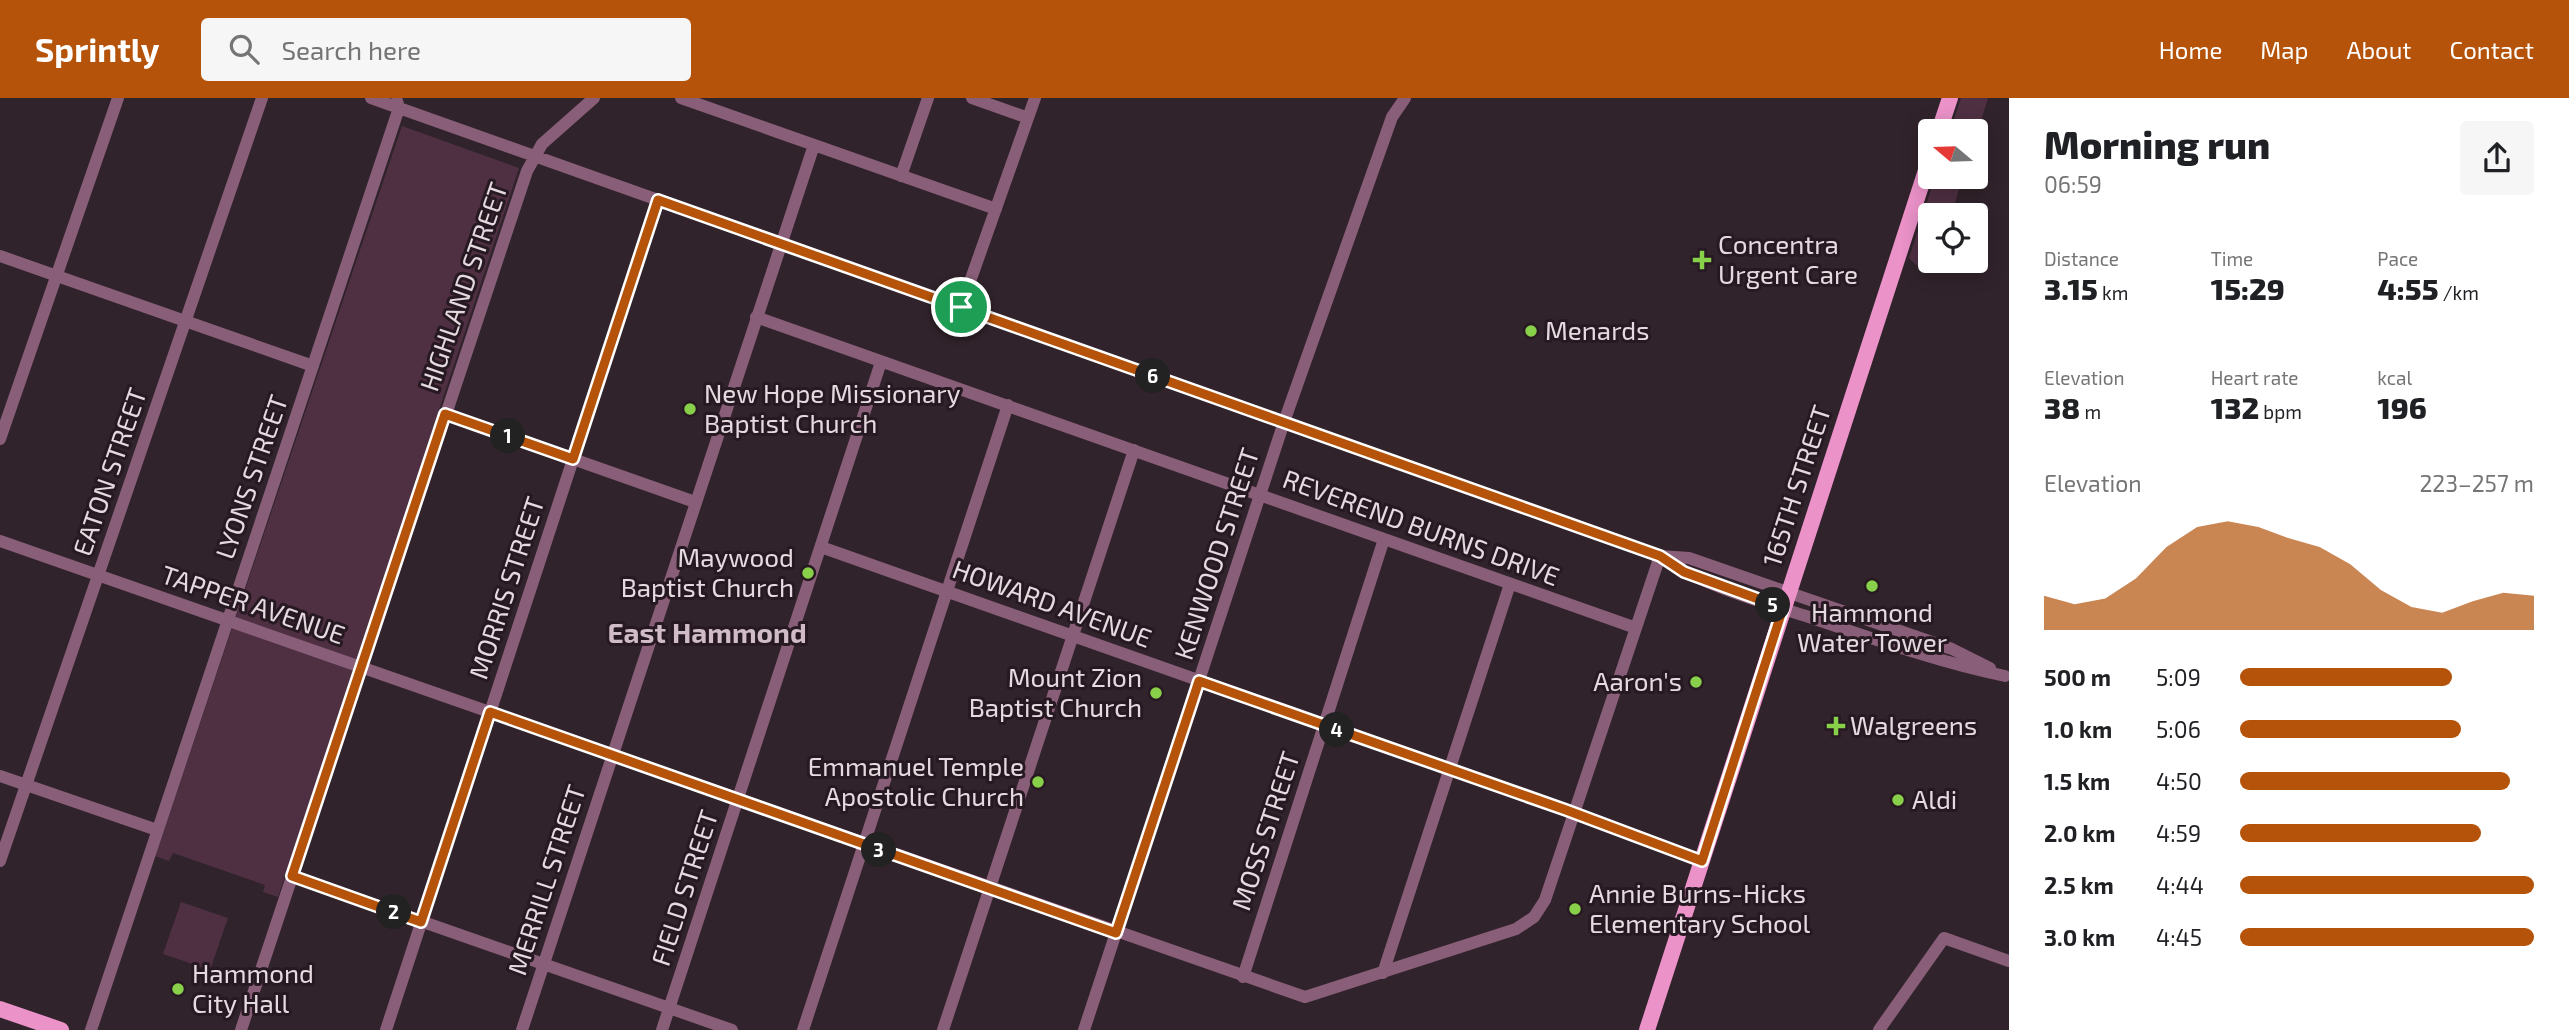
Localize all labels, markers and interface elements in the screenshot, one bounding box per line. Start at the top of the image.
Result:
search box [201,18,691,81]
text: Sprintly [35,29,159,69]
icon: search [225,30,263,68]
text: Search here [281,34,421,65]
text: Home [2159,35,2222,64]
text: Map [2260,35,2308,64]
text: About [2346,35,2412,64]
text: Contact [2450,35,2534,64]
north arrow [1918,119,1988,189]
map controls [1918,119,1988,273]
text: Morning run [2044,121,2270,167]
button: share [2460,121,2534,195]
text: 06:59 [2044,170,2102,198]
street label: HIGHLAND STREET [412,178,513,395]
button: locate [1918,203,1988,273]
place label: Concentra Urgent Care [1718,228,1858,289]
text: Distance [2044,247,2119,270]
text: Time [2211,247,2253,270]
text: Pace [2377,247,2418,270]
marker: Concentra Urgent Care [1692,250,1712,270]
text: 3.15 [2044,270,2098,306]
text: 15:29 [2211,270,2285,306]
text: 4:55 [2377,270,2439,306]
pin [931,277,991,337]
text: km [2098,281,2128,304]
text: /km [2439,281,2479,304]
icon: arrive [942,288,980,326]
place label: Menards [1545,314,1649,345]
marker: Menards [1523,323,1539,339]
pin: 6 [1136,358,1170,394]
text: 6 [1147,364,1158,387]
text: Elevation [2044,366,2125,389]
text: Heart rate [2211,366,2299,389]
text: kcal [2377,366,2412,389]
place label: New Hope Missionary Baptist Church [704,377,961,438]
street label: EATON STREET [65,384,152,559]
text: 38 [2044,389,2080,425]
text: 132 [2211,389,2259,425]
text: 196 [2377,389,2427,425]
street label: LYONS STREET [208,390,293,563]
text: m [2080,400,2101,423]
text: bpm [2259,400,2302,423]
marker: New Hope Missionary Baptist Church [682,401,698,417]
street label: 165TH STREET [1755,401,1836,570]
pin: 1 [490,418,526,454]
text: 1 [503,424,512,447]
street label: KENWOOD STREET [1167,444,1264,663]
street label: REVEREND BURNS DRIVE [1279,462,1564,591]
text: Elevation [2044,469,2142,497]
text: 223–257 m [2419,469,2534,497]
street label: MORRIS STREET [462,493,550,682]
place label: Maywood Baptist Church [621,541,794,602]
street label: HOWARD AVENUE [949,552,1156,653]
street label: TAPPER AVENUE [158,558,349,650]
marker: Maywood Baptist Church [800,565,816,581]
marker: Hammond Water Tower [1864,578,1880,594]
pin: 5 [1756,588,1790,622]
text: 5 [1767,593,1778,616]
place label: Hammond Water Tower [1797,596,1947,657]
district label: East Hammond [607,615,807,649]
place label: Mount Zion Baptist Church [969,661,1142,722]
text: 500 m [2044,663,2111,691]
text: 5:09 [2156,663,2201,691]
place label: Aaron's [1593,665,1682,696]
marker: Aaron's [1688,674,1704,690]
marker: Mount Zion Baptist Church [1148,685,1164,701]
place label: Walgreens [1850,709,1977,740]
pin: 4 [1320,712,1354,748]
text: 1.0 km [2044,715,2112,743]
text: 5:06 [2156,715,2201,743]
text: 4 [1330,718,1343,741]
marker: Walgreens [1828,718,1844,734]
street label: MOSS STREET [1224,747,1305,914]
place label: Emmanuel Temple Apostolic Church [808,750,1024,811]
text: 1.5 km [2044,767,2110,795]
text: 4:50 [2156,767,2202,795]
marker: Emmanuel Temple Apostolic Church [1030,774,1046,790]
street label: MERRILL STREET [500,780,591,979]
place label: Aldi [1912,783,1957,814]
marker: Aldi [1890,792,1906,808]
street label: FIELD STREET [644,806,723,969]
text: 2.0 km [2044,819,2116,847]
text: 4:59 [2156,819,2201,847]
pin: 3 [862,832,896,868]
text: 3 [873,838,884,861]
text: 2.5 km [2044,871,2114,899]
text: 4:44 [2156,871,2204,899]
place label: Annie Burns-Hicks Elementary School [1589,877,1811,938]
pin: 2 [376,894,412,930]
text: 2 [388,900,399,923]
marker: Annie Burns-Hicks Elementary School [1567,901,1583,917]
text: 3.0 km [2044,923,2115,951]
text: 4:45 [2156,923,2202,951]
place label: Hammond City Hall [192,957,314,1018]
marker: Hammond City Hall [170,981,186,997]

